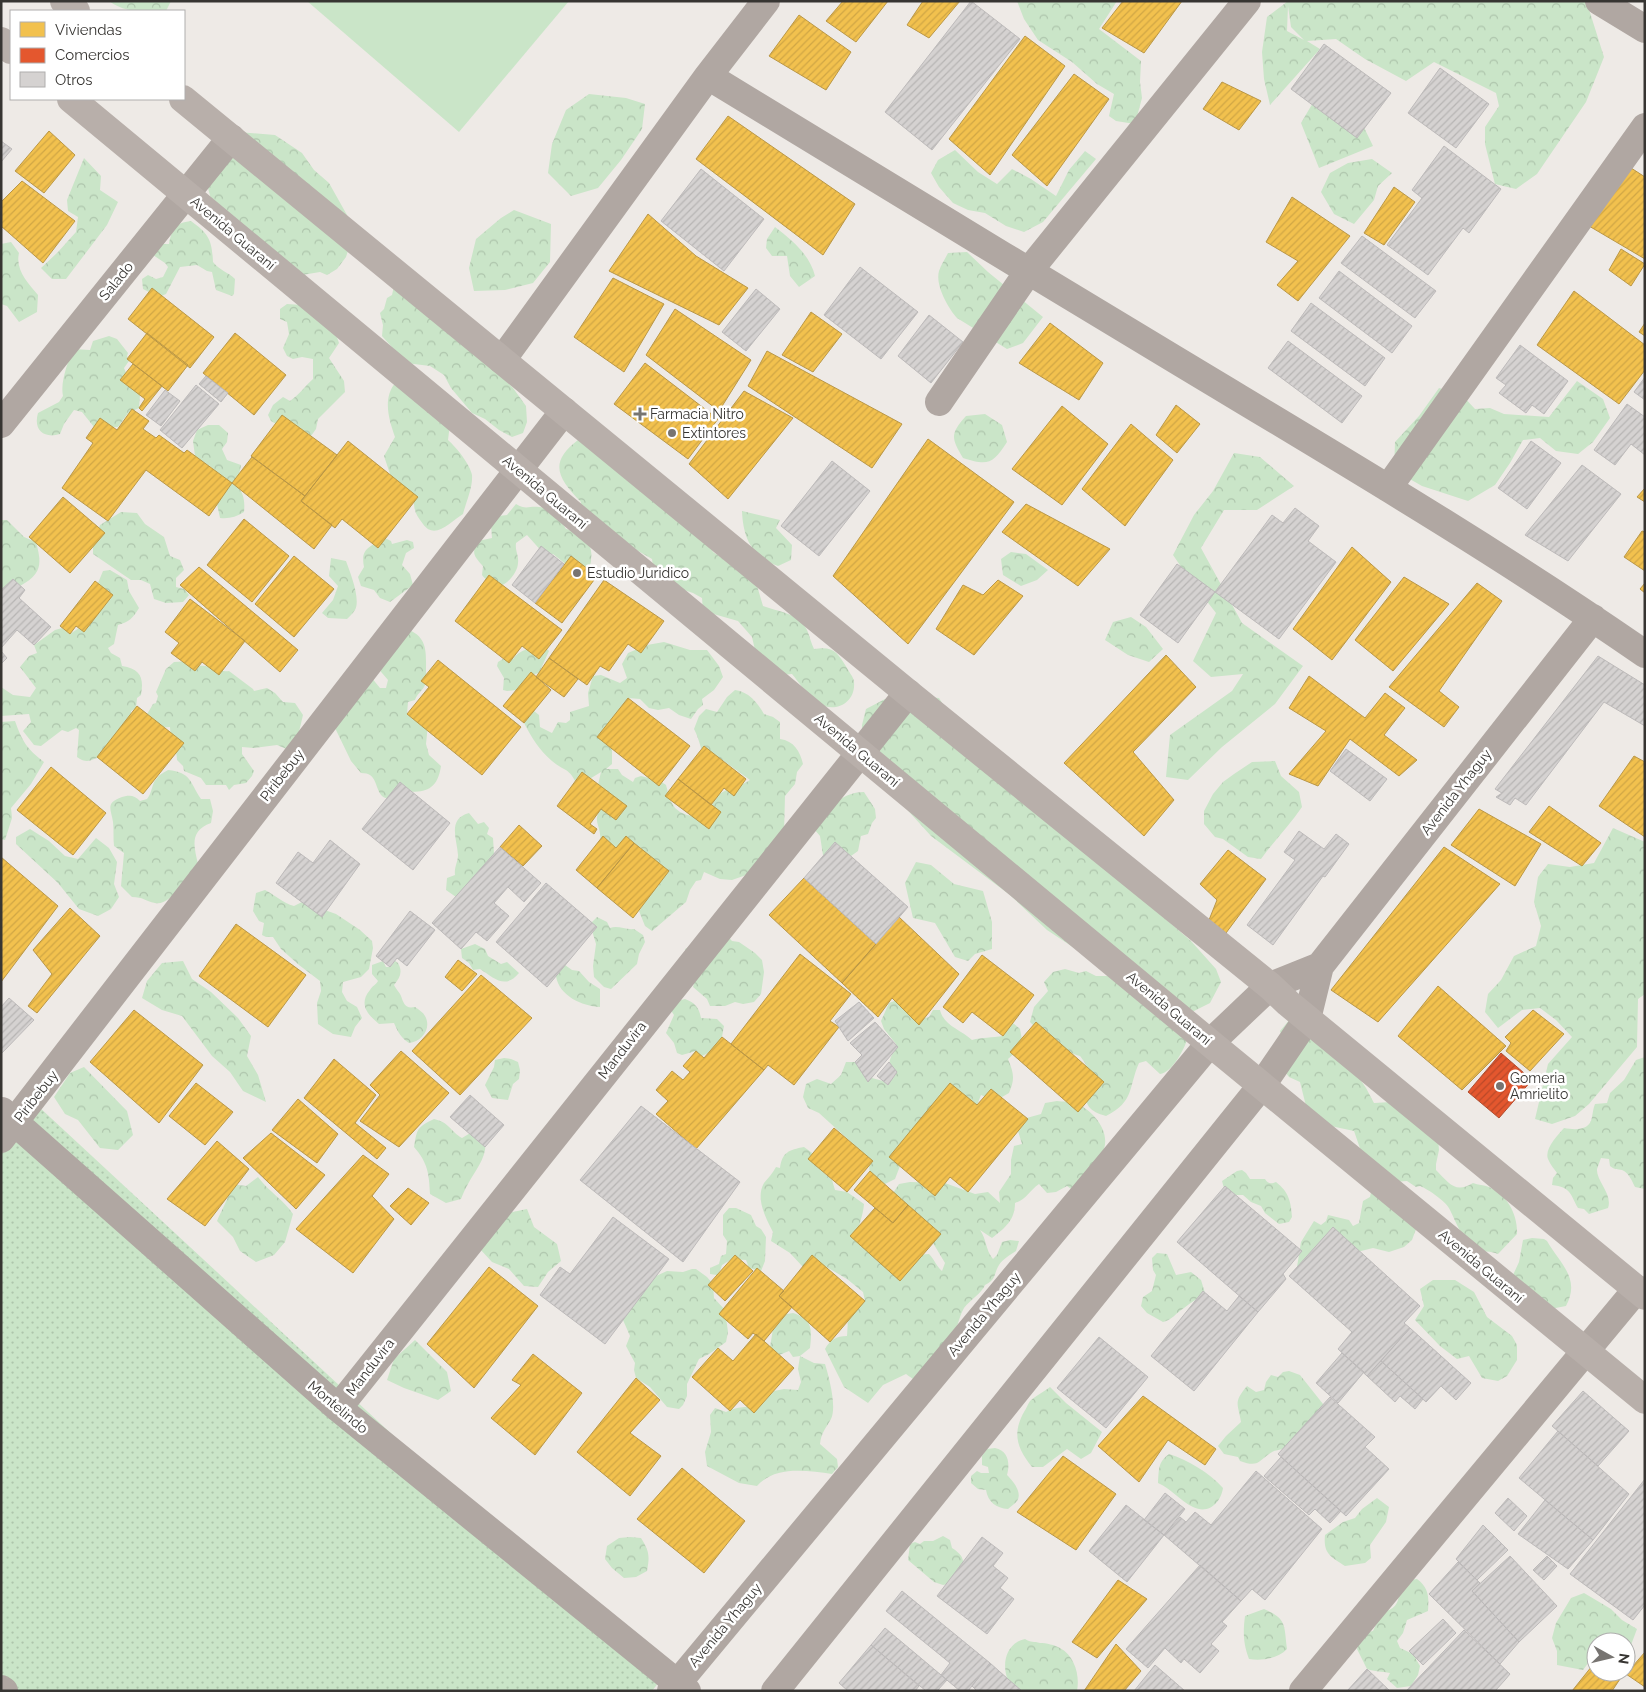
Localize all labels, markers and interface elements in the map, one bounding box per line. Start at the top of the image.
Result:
legend [10,10,185,100]
text: Viviendas [55,21,122,39]
text: Comercios [55,46,130,64]
text: Otros [55,71,92,89]
street label: Avenida Guaraní [188,193,279,274]
street label: Salado [96,259,136,303]
place label: Farmacia Nitro [650,406,744,422]
marker: Farmacia Nitro [634,408,646,420]
place label: Extintores [682,425,746,441]
marker: Extintores [666,427,678,439]
street label: Avenida Guaraní [500,452,591,533]
place label: Estudio Juridico [587,565,689,581]
marker: Estudio Juridico [571,567,583,579]
street label: Avenida Guaraní [812,710,903,791]
street label: Piribebuy [257,746,307,804]
street label: Avenida Yhaguy [1418,746,1495,838]
street label: Avenida Guaraní [1124,968,1215,1049]
street label: Manduvira [595,1018,649,1082]
street label: Piribebuy [11,1067,61,1125]
place label: Gomeria Amrielito [1510,1070,1568,1102]
marker: Gomeria Amrielito [1494,1080,1506,1092]
street label: Avenida Guaraní [1436,1226,1527,1307]
street label: Avenida Yhaguy [944,1269,1024,1359]
street label: Manduvira [343,1335,397,1399]
street label: Montelindo [305,1377,371,1437]
street label: Avenida Yhaguy [685,1580,765,1670]
north arrow [1586,1632,1636,1682]
text: N [1615,1652,1633,1665]

